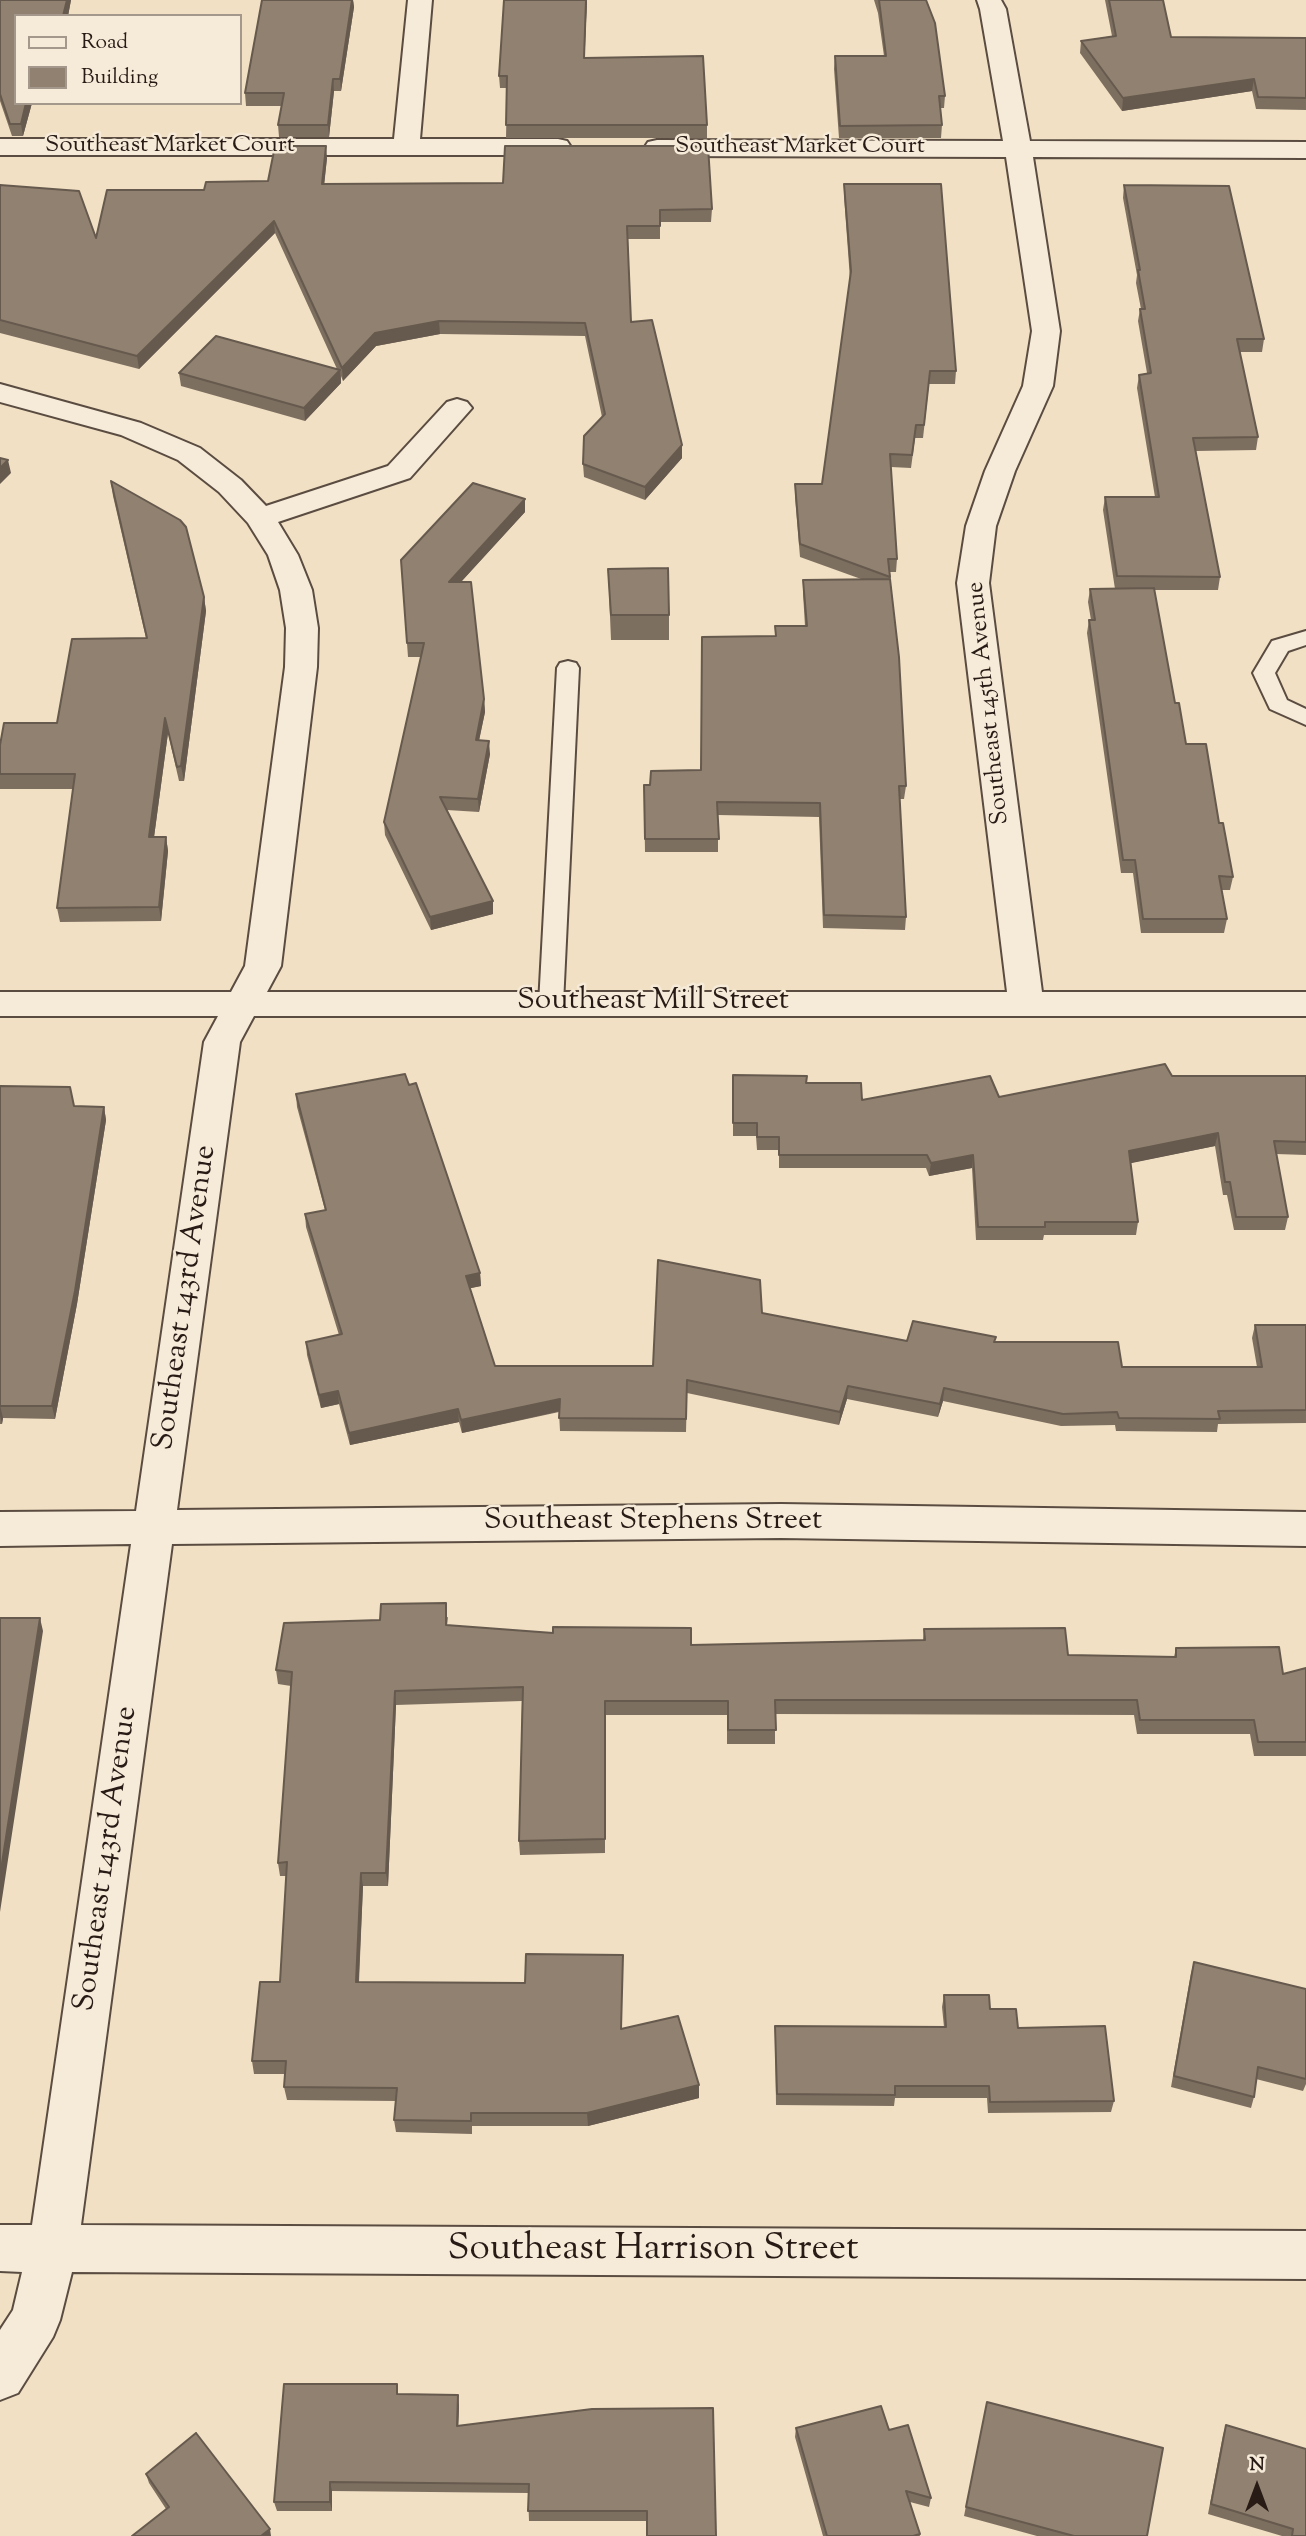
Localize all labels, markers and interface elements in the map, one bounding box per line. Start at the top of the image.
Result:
legend [14,14,242,105]
text: Road [81,28,128,58]
text: Building [81,63,158,93]
street label: Southeast Market Court [45,133,295,161]
street label: Southeast Market Court [675,134,925,162]
street label: Southeast 145th Avenue [963,580,1017,826]
street label: Southeast Mill Street [517,985,789,1021]
street label: Southeast 143rd Avenue [148,1143,226,1453]
street label: Southeast Stephens Street [484,1505,822,1541]
street label: Southeast 143rd Avenue [69,1704,147,2014]
street label: Southeast Harrison Street [447,2230,859,2274]
north arrow [1222,2452,1292,2522]
text: N [1249,2452,1265,2479]

